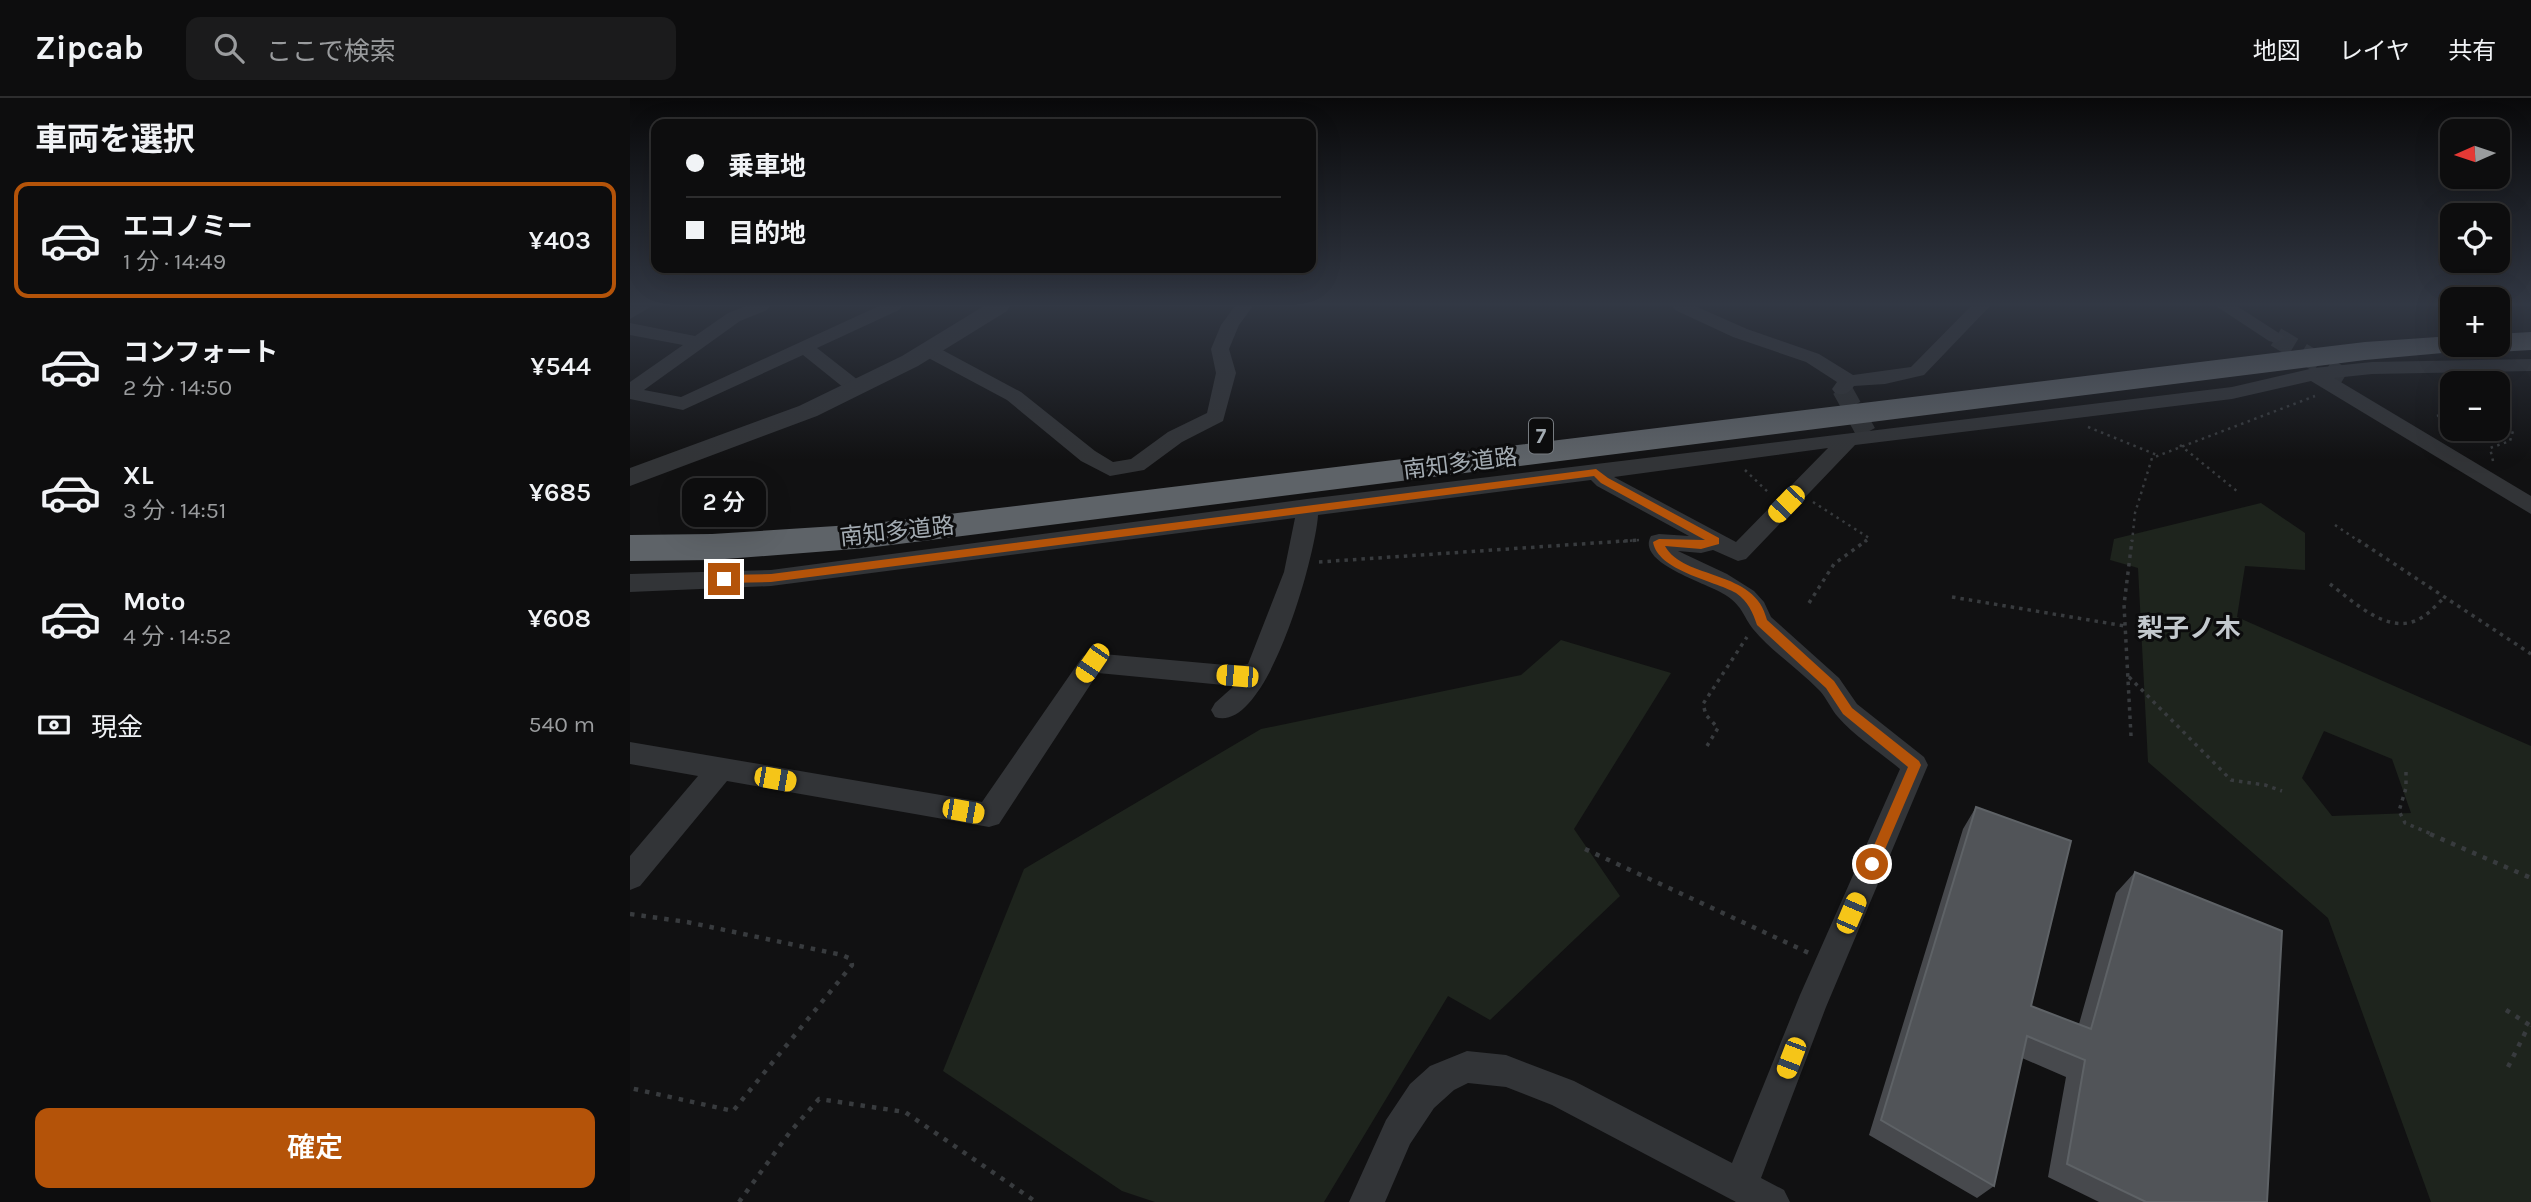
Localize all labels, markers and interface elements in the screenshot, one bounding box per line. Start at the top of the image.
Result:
search box [186,17,676,80]
text: Zipcab [35,29,144,67]
icon: search [210,29,248,67]
text: ここで検索 [266,36,396,67]
text: 地図 [2253,37,2301,65]
text: レイヤ [2339,37,2410,65]
text: 共有 [2448,37,2496,65]
north arrow [2440,119,2510,189]
map controls [2440,119,2510,441]
text: 車両を選択 [35,121,195,158]
text: 乗車地 [728,151,806,182]
button: locate [2440,203,2510,273]
icon: car [39,209,102,272]
text: エコノミー [123,211,253,242]
text: 目的地 [728,218,806,249]
text: ¥403 [529,225,591,256]
text: 1 分 · 14:49 [123,248,226,275]
button: + [2440,287,2510,357]
icon: car [39,335,102,398]
text: コンフォート [123,337,278,368]
text: ¥544 [531,351,591,382]
button: − [2440,371,2510,441]
text: 2 分 · 14:50 [123,374,232,401]
road number: 7 [1529,418,1553,454]
street label: 南知多道路 [1401,443,1519,484]
text: XL [123,460,154,491]
icon: car [39,461,102,524]
text: ¥685 [529,477,591,508]
callout: 2 分 [682,477,766,526]
car [1764,482,1809,526]
text: 2 分 [703,489,745,516]
text: 3 分 · 14:51 [123,497,226,524]
street label: 南知多道路 [838,512,956,551]
route end [708,563,740,595]
text: Moto [123,586,185,617]
icon: car [39,587,102,650]
text: ¥608 [528,603,591,634]
district label: 梨子ノ木 [2137,613,2241,644]
text: 4 分 · 14:52 [123,623,231,650]
car [1072,640,1113,686]
car [1216,664,1259,688]
icon: cash [35,706,73,744]
text: 540 m [529,711,595,738]
text: 現金 [91,712,143,743]
car [753,765,798,793]
car [941,797,986,825]
route start [1856,848,1888,880]
car [1834,890,1869,936]
car [1774,1035,1809,1081]
button: 確定 [35,1108,595,1188]

